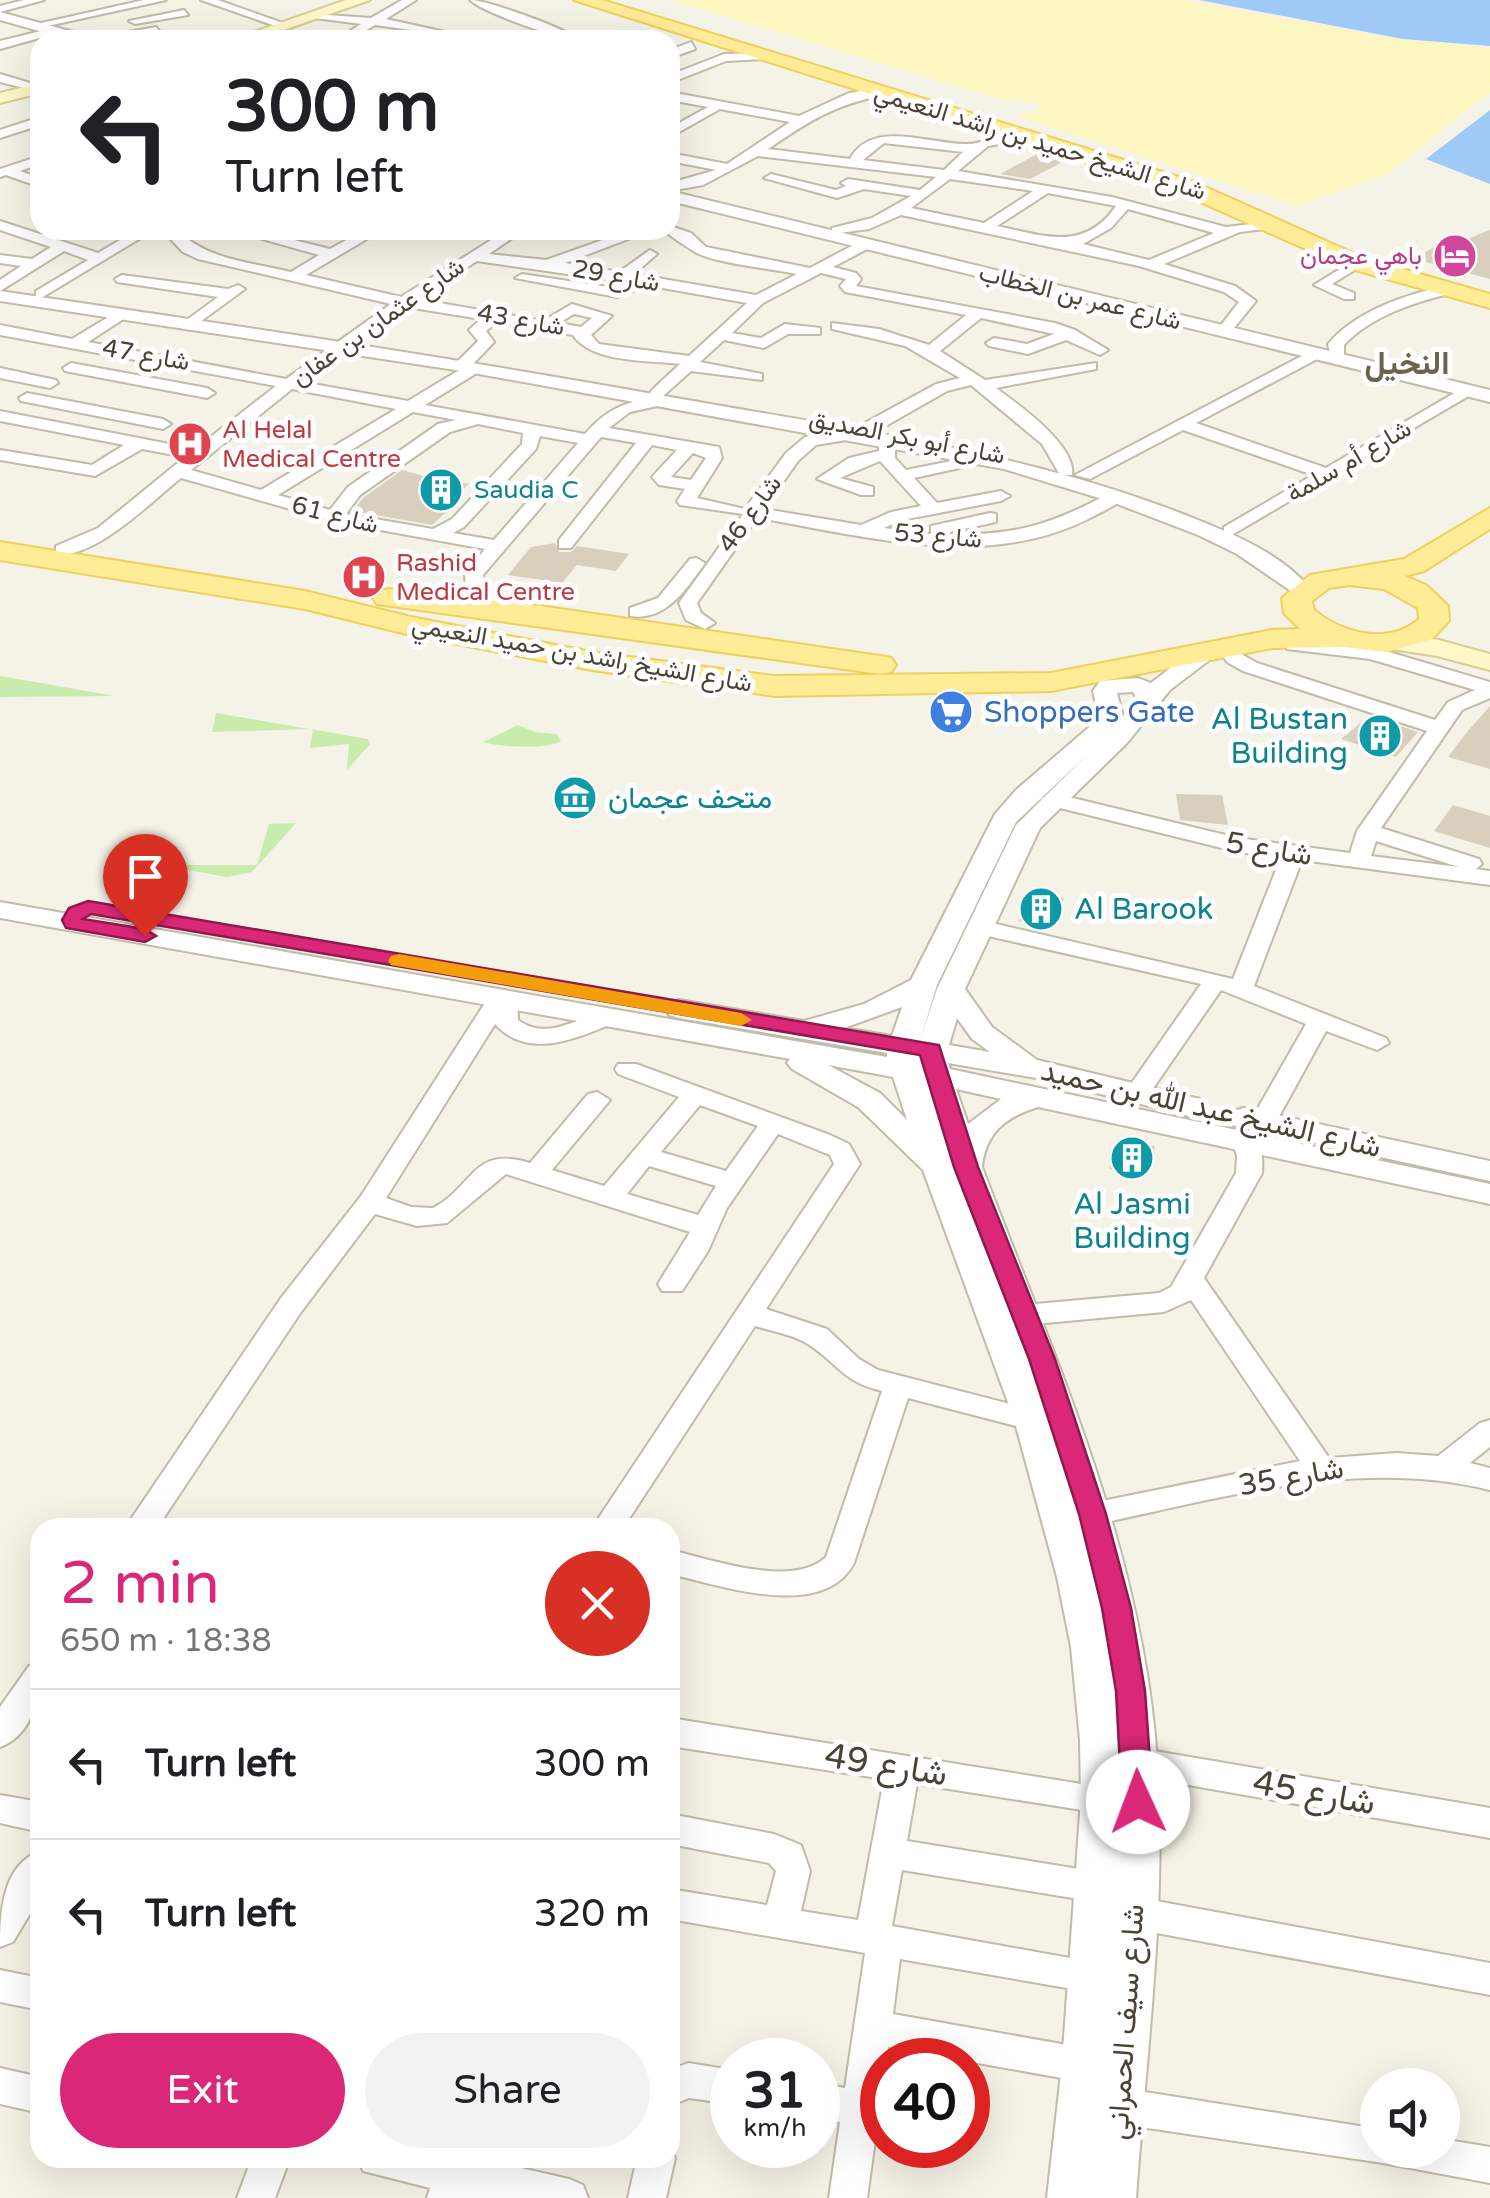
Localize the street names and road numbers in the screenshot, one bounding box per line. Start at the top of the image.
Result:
street label: شارع الشيخ حميد بن راشد النعيمي [869,77,1209,212]
street label: شارع عثمان بن عفان [286,251,471,394]
street label: شارع 29 [570,254,662,299]
street label: شارع عمر بن الخطاب [975,257,1184,338]
street label: شارع 43 [475,298,567,343]
street label: شارع 47 [100,333,192,378]
street label: شارع أبو بكر الصديق [806,403,1007,472]
street label: شارع أم سلمة [1281,413,1417,510]
street label: شارع 46 [712,470,789,559]
street label: شارع 61 [288,490,381,541]
street label: شارع 53 [893,517,983,556]
street label: شارع الشيخ راشد بن حميد النعيمي [409,609,754,704]
street label: شارع 5 [1223,824,1315,875]
street label: شارع الشيخ عبد الله بن حميد [1037,1052,1385,1167]
street label: شارع 35 [1236,1450,1346,1505]
street label: شارع 49 [821,1735,950,1797]
street label: شارع 45 [1249,1762,1378,1826]
street label: شارع سيف الحمراني [1099,1903,1158,2141]

